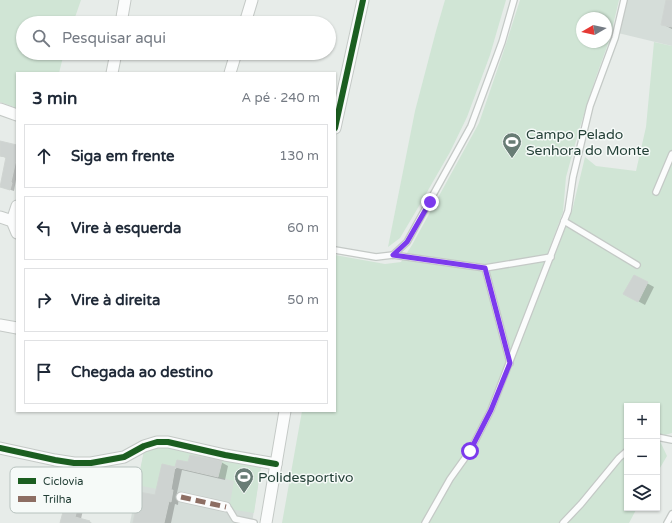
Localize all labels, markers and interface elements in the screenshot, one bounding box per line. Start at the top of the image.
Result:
north arrow [576,12,612,48]
search box [16,16,336,60]
icon: search [30,27,52,49]
text: Pesquisar aqui [62,29,166,47]
text: 3 min [32,88,77,109]
text: A pé · 240 m [241,90,320,106]
place label: Campo Pelado Senhora do Monte [526,126,649,159]
sports icon: Campo Pelado Senhora do Monte [501,131,523,159]
icon: ahead [33,145,55,167]
text: Siga em frente [71,147,175,165]
text: 130 m [279,148,319,164]
route end [421,193,439,211]
icon: left [33,217,55,239]
text: Vire à esquerda [71,219,181,237]
text: 60 m [287,220,319,236]
icon: right [33,289,55,311]
text: Vire à direita [71,291,160,309]
text: 50 m [287,292,319,308]
icon: arrive [33,361,55,383]
text: Chegada ao destino [71,363,213,381]
map controls [624,403,660,511]
button: + [624,403,660,439]
button: − [624,439,660,475]
route start [461,442,479,460]
sports icon: Polidesportivo [233,466,255,494]
legend [10,467,142,513]
place label: Polidesportivo [258,469,354,486]
text: Ciclovia [43,475,83,488]
button: layers [624,475,660,511]
text: Trilha [43,493,72,506]

